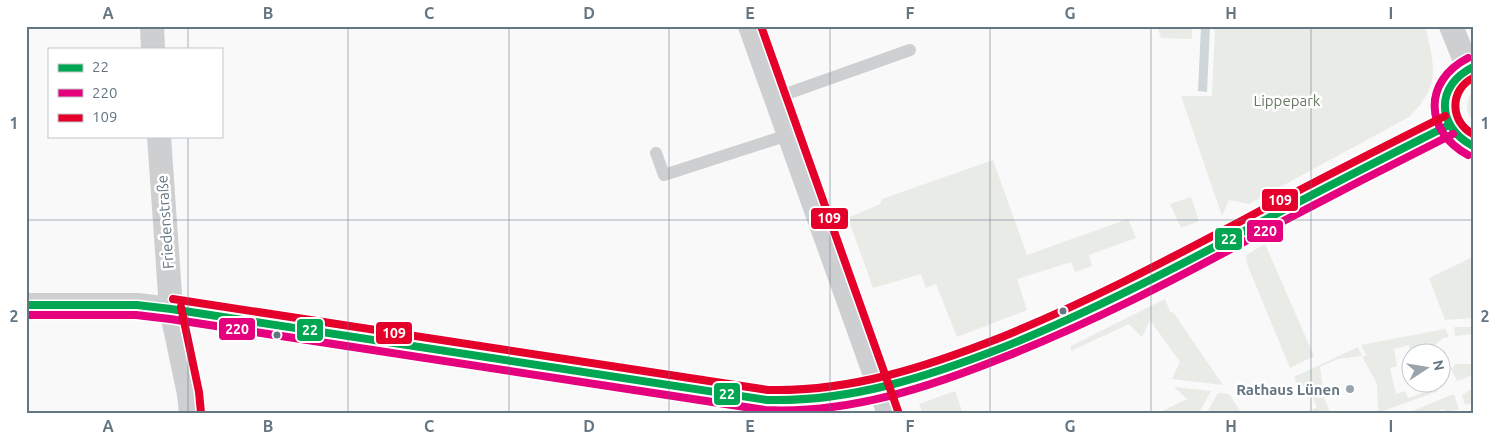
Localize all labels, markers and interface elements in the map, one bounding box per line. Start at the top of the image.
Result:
text: A [102,4,114,22]
text: B [263,4,273,22]
text: C [424,4,434,22]
text: D [583,4,595,22]
text: E [745,4,755,22]
text: F [906,4,915,22]
text: G [1064,4,1076,22]
text: H [1225,4,1237,22]
text: I [1389,4,1393,22]
legend [48,48,222,138]
text: 22 [92,58,109,75]
text: 220 [92,84,117,101]
park label: Lippepark [1254,92,1321,109]
text: 109 [92,108,117,125]
text: 1 [9,114,19,132]
text: 1 [1480,114,1490,132]
street label: Friedenstraße [153,175,177,269]
line badge: 109 [1261,188,1299,212]
text: 109 [1268,192,1292,208]
line badge: 109 [810,207,849,230]
text: 109 [817,210,841,226]
line badge: 220 [1246,219,1284,243]
text: 220 [1253,223,1277,239]
line badge: 22 [1214,227,1243,251]
text: 22 [1221,231,1237,247]
unlabelled marker [1058,306,1068,316]
text: 2 [9,307,19,325]
text: 2 [1480,307,1490,325]
line badge: 220 [218,317,256,341]
line badge: 22 [296,318,324,342]
text: 220 [225,321,249,337]
line badge: 109 [375,321,413,345]
text: 22 [302,322,318,338]
text: 109 [382,325,406,341]
unlabelled marker [272,330,282,340]
north arrow [1402,342,1452,392]
text: N [1430,359,1448,372]
place label: Rathaus Lünen [1236,381,1340,398]
line badge: 22 [713,382,741,406]
marker: Rathaus Lünen [1344,383,1356,395]
text: 22 [719,386,735,402]
text: A [102,417,114,435]
text: B [263,417,273,435]
text: C [424,417,434,435]
text: D [583,417,595,435]
text: E [745,417,755,435]
text: F [906,417,915,435]
text: G [1064,417,1076,435]
text: H [1225,417,1237,435]
text: I [1389,417,1393,435]

